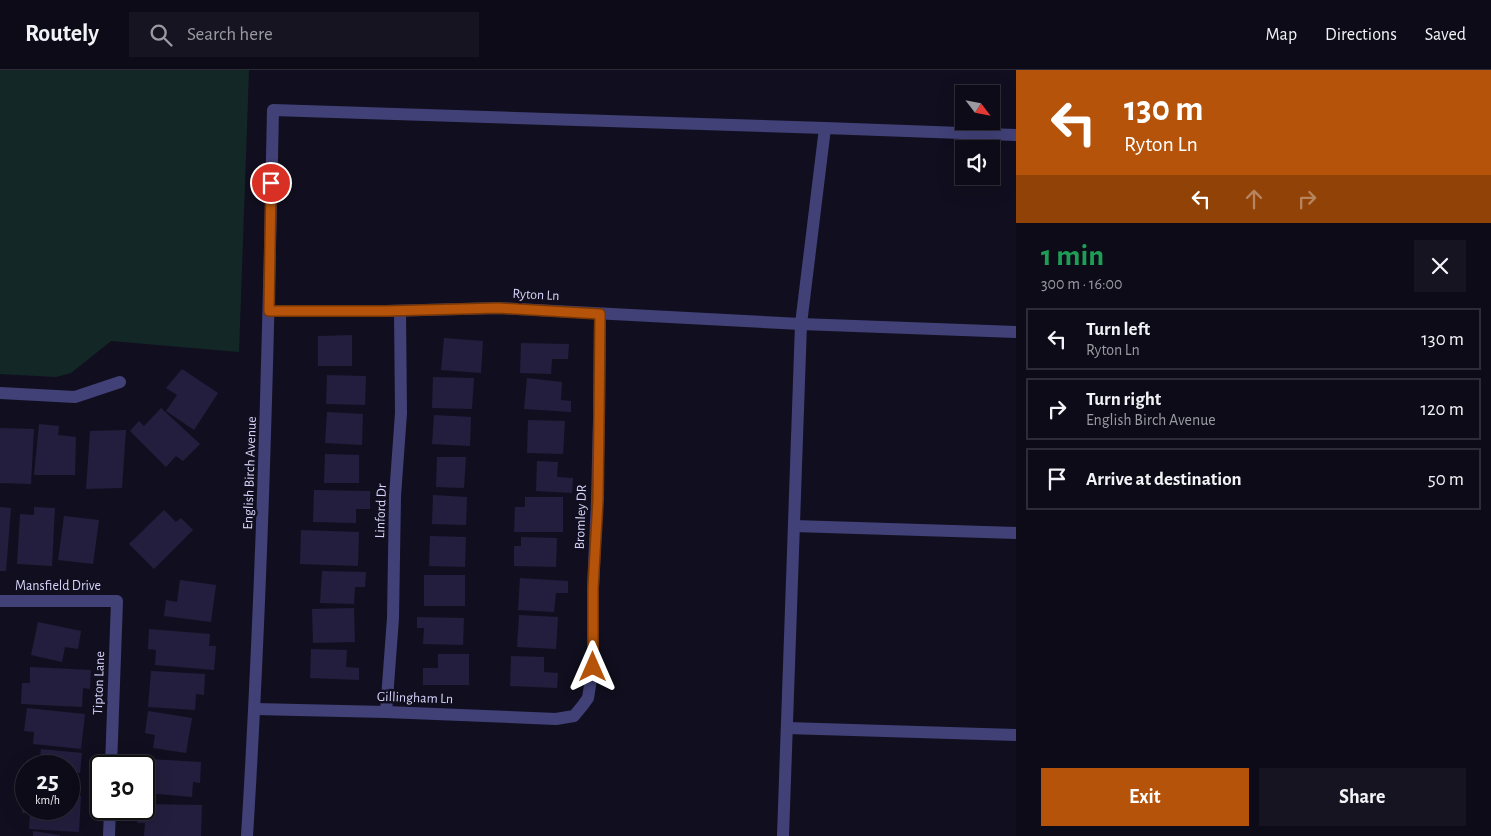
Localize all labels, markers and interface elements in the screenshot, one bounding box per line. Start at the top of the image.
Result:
search box [129,12,479,57]
icon: search [147,21,175,49]
text: Routely [25,22,99,46]
text: Search here [187,25,273,44]
text: Map [1266,26,1297,44]
text: Directions [1325,26,1397,44]
text: Saved [1425,26,1466,44]
north arrow [955,85,1000,130]
map controls [955,85,1000,185]
icon: left [1041,90,1106,155]
text: 130 m [1124,92,1203,127]
text: Ryton Ln [1124,133,1198,155]
button: sound [955,140,1000,185]
pin [250,162,292,204]
icon: arrive [257,169,285,197]
icon: left [1187,185,1215,213]
icon: ahead [1240,185,1268,213]
icon: right [1293,185,1321,213]
button: close [1414,240,1466,292]
text: 1 min [1041,241,1104,271]
text: 300 m · 16:00 [1041,276,1122,292]
street label: Ryton Ln [512,287,560,303]
text: Turn left [1086,320,1150,339]
icon: left [1043,325,1071,353]
text: 130 m [1421,330,1464,349]
text: Ryton Ln [1086,342,1140,358]
text: Turn right [1086,390,1161,409]
icon: right [1043,395,1071,423]
text: 120 m [1420,400,1464,419]
text: English Birch Avenue [1086,412,1216,428]
street label: English Birch Avenue [241,416,259,530]
icon: arrive [1043,465,1071,493]
text: Arrive at destination [1086,470,1242,489]
text: 50 m [1428,470,1464,489]
street label: Linford Dr [373,483,389,539]
street label: Bromley DR [573,484,589,550]
street label: Mansfield Drive [15,579,101,593]
position arrow [566,640,618,692]
street label: Tipton Lane [91,651,107,715]
street label: Gillingham Ln [377,690,453,706]
speed limit sign: 30 [90,755,155,820]
button: Exit [1041,768,1249,826]
button: Share [1259,768,1466,826]
text: 25 [36,769,59,794]
text: km/h [35,794,60,806]

